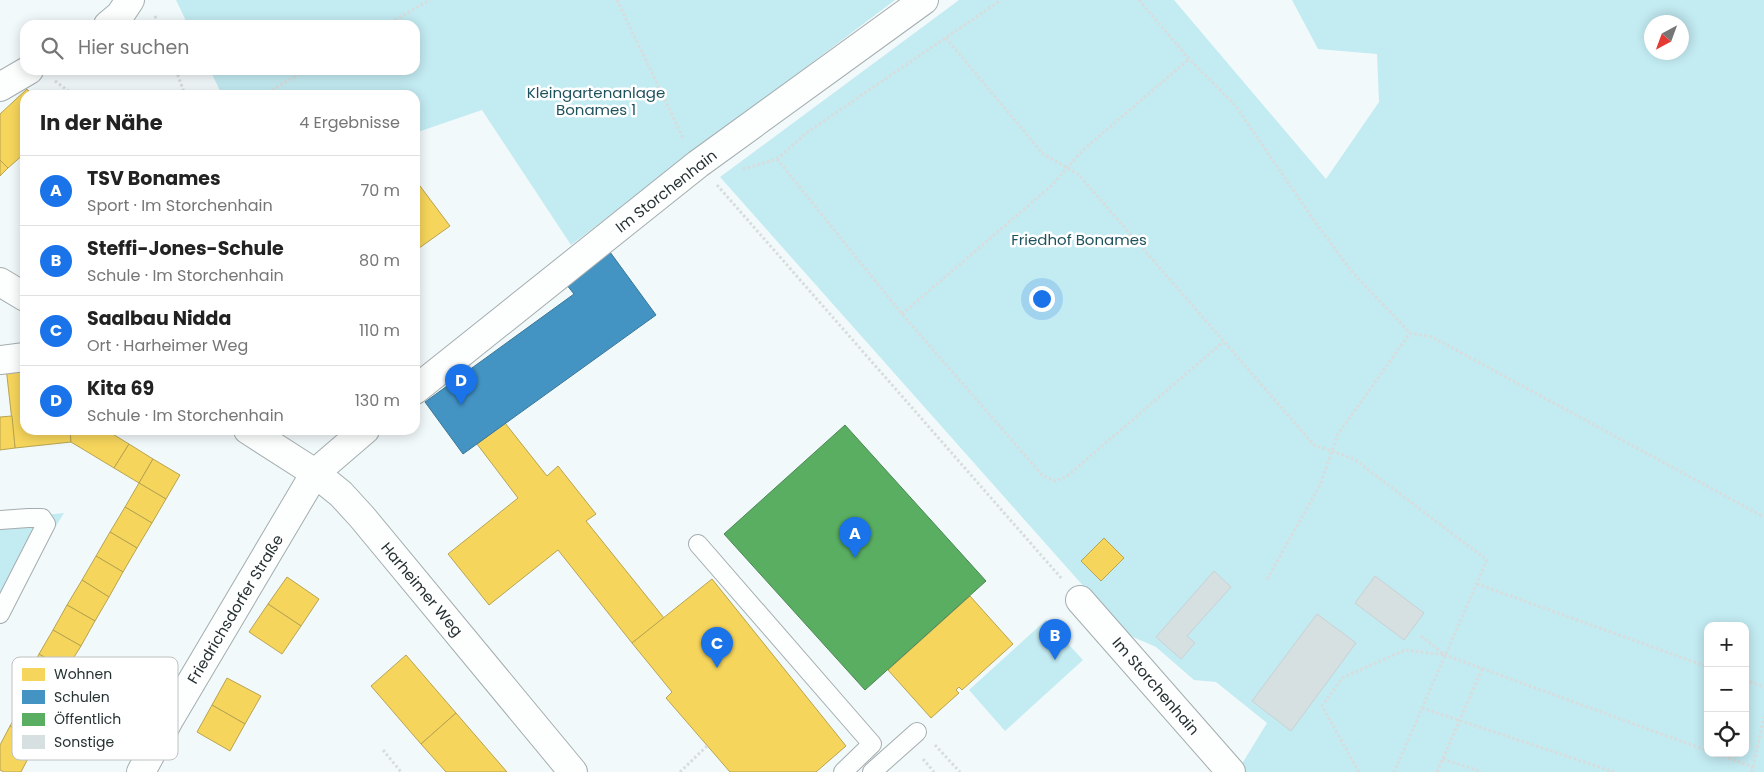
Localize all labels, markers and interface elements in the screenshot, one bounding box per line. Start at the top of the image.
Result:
north arrow [1644,15,1689,60]
search box [20,20,420,75]
icon: search [38,34,66,62]
text: Hier suchen [78,34,189,61]
park label: Kleingartenanlage Bonames 1 [527,82,665,120]
text: In der Nähe [40,108,163,137]
text: 4 Ergebnisse [299,111,400,134]
street label: Im Storchenhain [611,145,721,237]
text: TSV Bonames [87,165,221,192]
text: A [50,179,62,202]
text: 70 m [360,179,400,202]
text: Sport · Im Storchenhain [87,194,273,217]
park label: Friedhof Bonames [1011,229,1147,250]
text: Steffi-Jones-Schule [87,235,284,262]
text: B [51,249,61,272]
text: 80 m [359,249,400,272]
text: Schule · Im Storchenhain [87,264,284,287]
your location [1029,286,1055,312]
text: Saalbau Nidda [87,305,231,332]
text: C [50,319,62,342]
text: 110 m [359,319,400,342]
text: Ort · Harheimer Weg [87,334,248,357]
pin: D [445,364,477,405]
text: Kita 69 [87,375,154,402]
text: D [50,389,62,412]
text: 130 m [355,389,400,412]
text: Schule · Im Storchenhain [87,404,284,427]
pin: A [839,517,871,558]
street label: Friedrichsdorfer Straße [182,530,288,688]
street label: Harheimer Weg [376,537,468,641]
pin: B [1039,619,1071,660]
map controls [1704,622,1749,757]
button: + [1704,622,1749,667]
pin: C [701,627,733,668]
street label: Im Storchenhain [1108,633,1204,739]
legend [12,657,178,760]
text: Wohnen [54,664,112,684]
button: − [1704,667,1749,712]
text: Schulen [54,687,110,707]
text: Öffentlich [54,709,121,729]
button: locate [1704,712,1749,757]
text: Sonstige [54,732,114,752]

